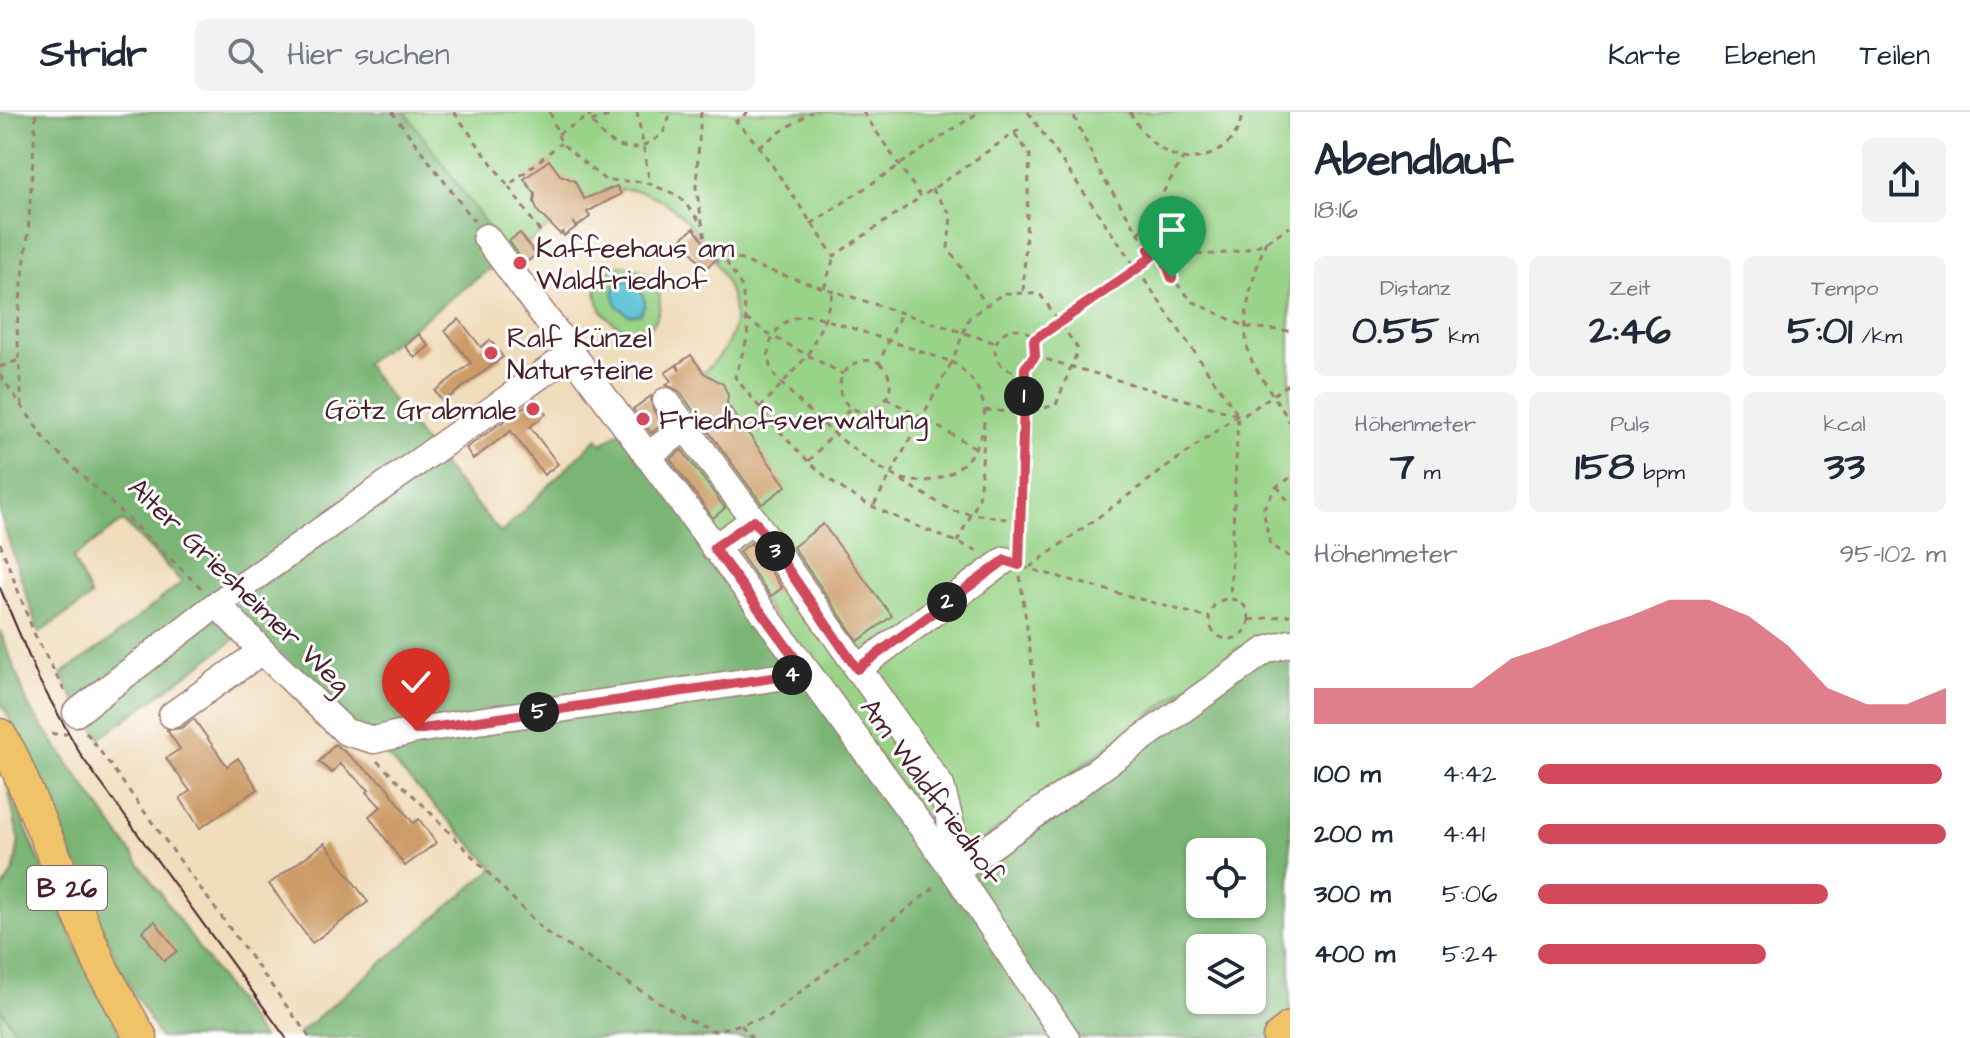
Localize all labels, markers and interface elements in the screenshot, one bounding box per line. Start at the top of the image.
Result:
search box [195,19,755,91]
text: Stridr [40,29,147,81]
icon: search [223,33,267,77]
text: Hier suchen [287,34,450,76]
text: Karte [1608,36,1681,75]
text: Ebenen [1725,36,1816,75]
text: Teilen [1860,36,1930,75]
text: Abendlauf [1314,131,1513,192]
button: share [1862,138,1946,222]
text: 18:16 [1314,192,1358,228]
pin [1138,196,1206,278]
icon: arrive [1150,208,1194,252]
place label: Kaffeehaus am Waldfriedhof [536,229,735,300]
marker: Kaffeehaus am Waldfriedhof [511,254,529,272]
text: Distanz [1380,273,1451,304]
text: Zeit [1609,273,1651,304]
text: Tempo [1811,273,1878,304]
text: 0.55 [1352,304,1439,359]
text: 2:46 [1589,304,1671,359]
text: 5:01 [1787,304,1853,359]
place label: Ralf Künzel Natursteine [507,319,654,390]
text: km [1439,321,1479,352]
text: /km [1853,321,1902,352]
marker: Ralf Künzel Natursteine [482,344,500,362]
pin: 1 [1004,376,1044,416]
text: 1 [1023,380,1025,411]
place label: Götz Grabmale [325,391,517,430]
marker: Götz Grabmale [524,400,542,418]
place label: Friedhofsverwaltung [659,401,928,441]
text: Höhenmeter [1355,409,1476,440]
text: Puls [1610,409,1650,440]
text: kcal [1824,409,1866,440]
marker: Friedhofsverwaltung [634,410,652,428]
text: 7 [1390,440,1415,495]
text: 158 [1575,440,1634,495]
text: 33 [1824,440,1865,495]
text: m [1415,457,1441,488]
text: bpm [1634,457,1685,488]
street label: Alter Griesheimer Weg [118,469,359,704]
pin: 3 [755,531,795,571]
text: 3 [769,535,781,566]
text: Höhenmeter [1314,536,1458,572]
text: 95–102 m [1839,536,1946,572]
pin: 2 [927,582,967,622]
text: 2 [941,586,953,617]
pin [382,648,450,730]
pin: 4 [772,655,812,695]
text: 4 [785,659,799,690]
icon: check [394,660,438,704]
street label: Am Waldfriedhof [851,690,1013,894]
pin: 5 [519,692,559,732]
text: 5 [531,696,547,727]
text: 100 m [1314,756,1381,792]
text: 4:42 [1442,756,1497,792]
text: 200 m [1314,816,1392,852]
text: 4:41 [1442,816,1485,852]
map controls [1186,838,1266,1014]
button: locate [1186,838,1266,918]
road number: B 26 [27,866,107,910]
text: 300 m [1314,876,1391,912]
text: 5:06 [1442,876,1497,912]
button: layers [1186,934,1266,1014]
text: 400 m [1314,936,1395,972]
text: 5:24 [1442,936,1497,972]

